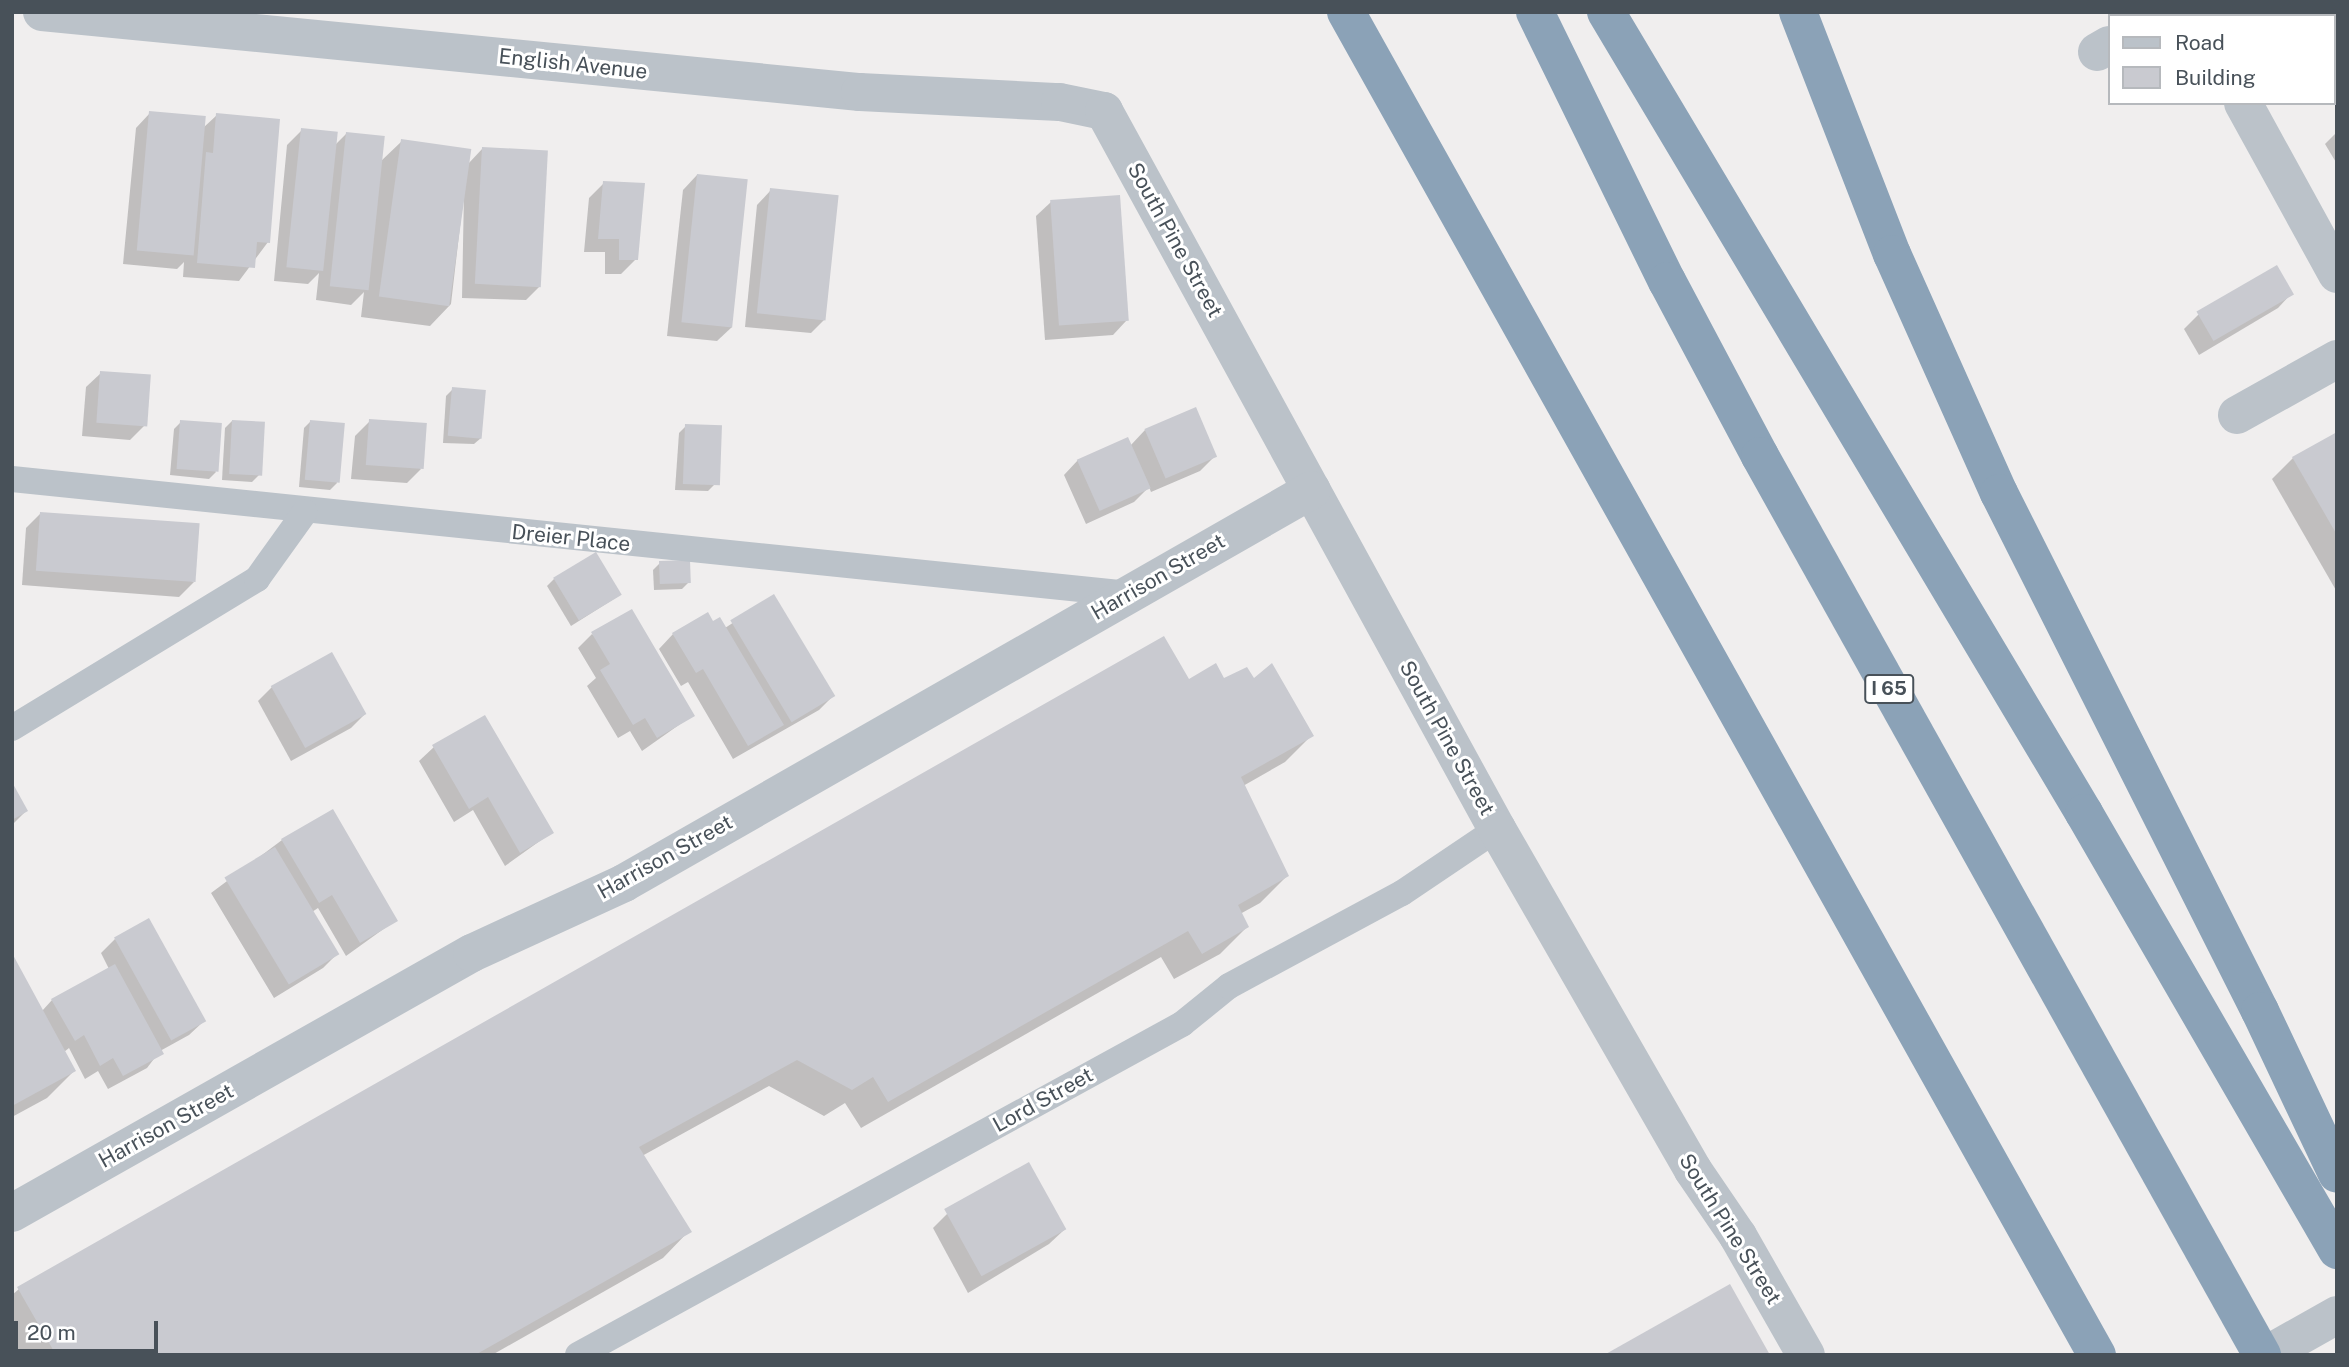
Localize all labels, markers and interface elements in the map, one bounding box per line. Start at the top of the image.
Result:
legend [2108,14,2335,105]
text: Road [2175,30,2225,55]
street label: English Avenue [497,44,649,84]
text: Building [2175,65,2256,90]
street label: South Pine Street [1122,158,1228,322]
street label: Dreier Place [510,519,632,557]
street label: Harrison Street [1087,529,1229,625]
street label: South Pine Street [1394,656,1500,820]
road number: I 65 [1863,674,1915,704]
street label: Harrison Street [593,810,737,904]
street label: Lord Street [989,1062,1097,1138]
street label: Harrison Street [94,1079,238,1173]
street label: South Pine Street [1674,1149,1786,1309]
scale bar [18,1308,161,1352]
text: 20 m [27,1320,76,1345]

